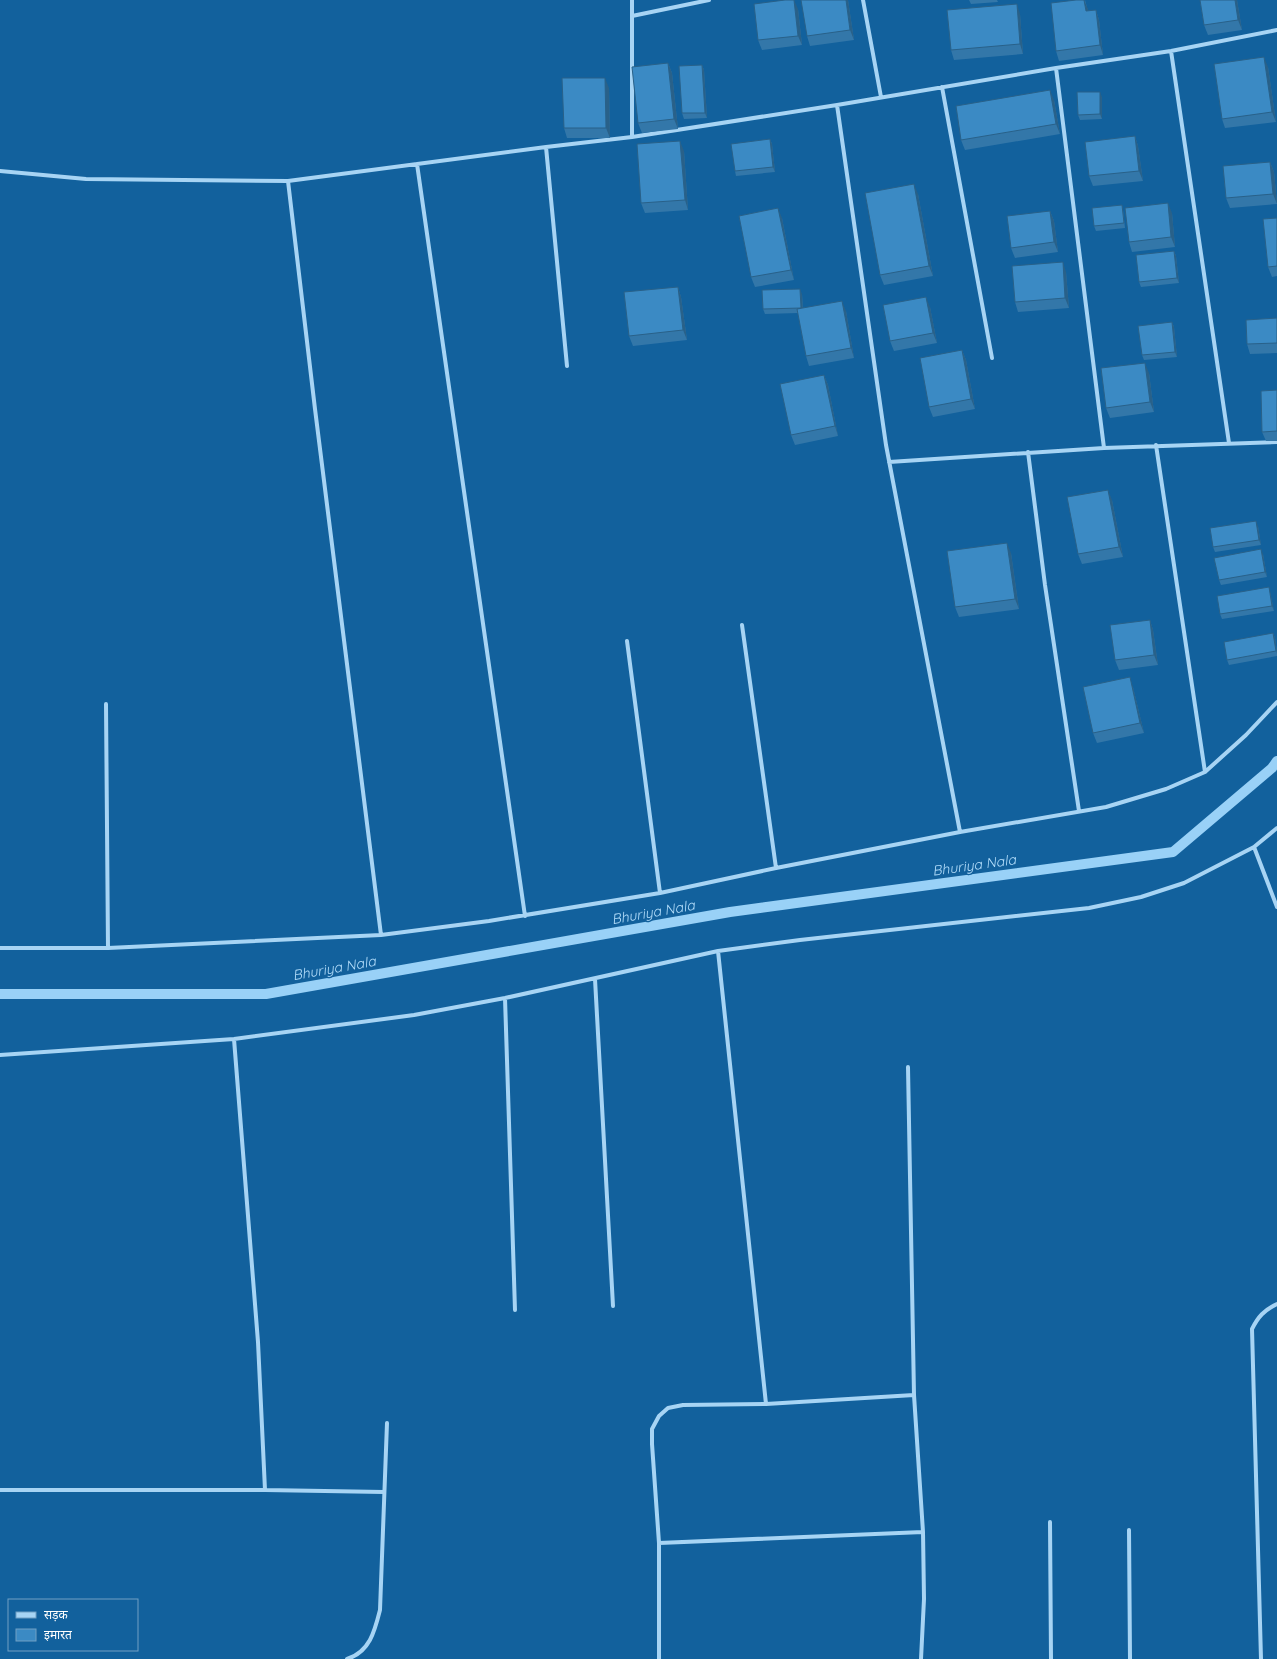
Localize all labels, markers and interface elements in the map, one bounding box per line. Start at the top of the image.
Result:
water label: Bhuriya Nala [931,850,1018,880]
water label: Bhuriya Nala [610,896,697,928]
water label: Bhuriya Nala [291,952,378,984]
legend [8,1599,138,1651]
text: सड़क [44,1607,69,1622]
text: इमारत [44,1627,73,1642]

